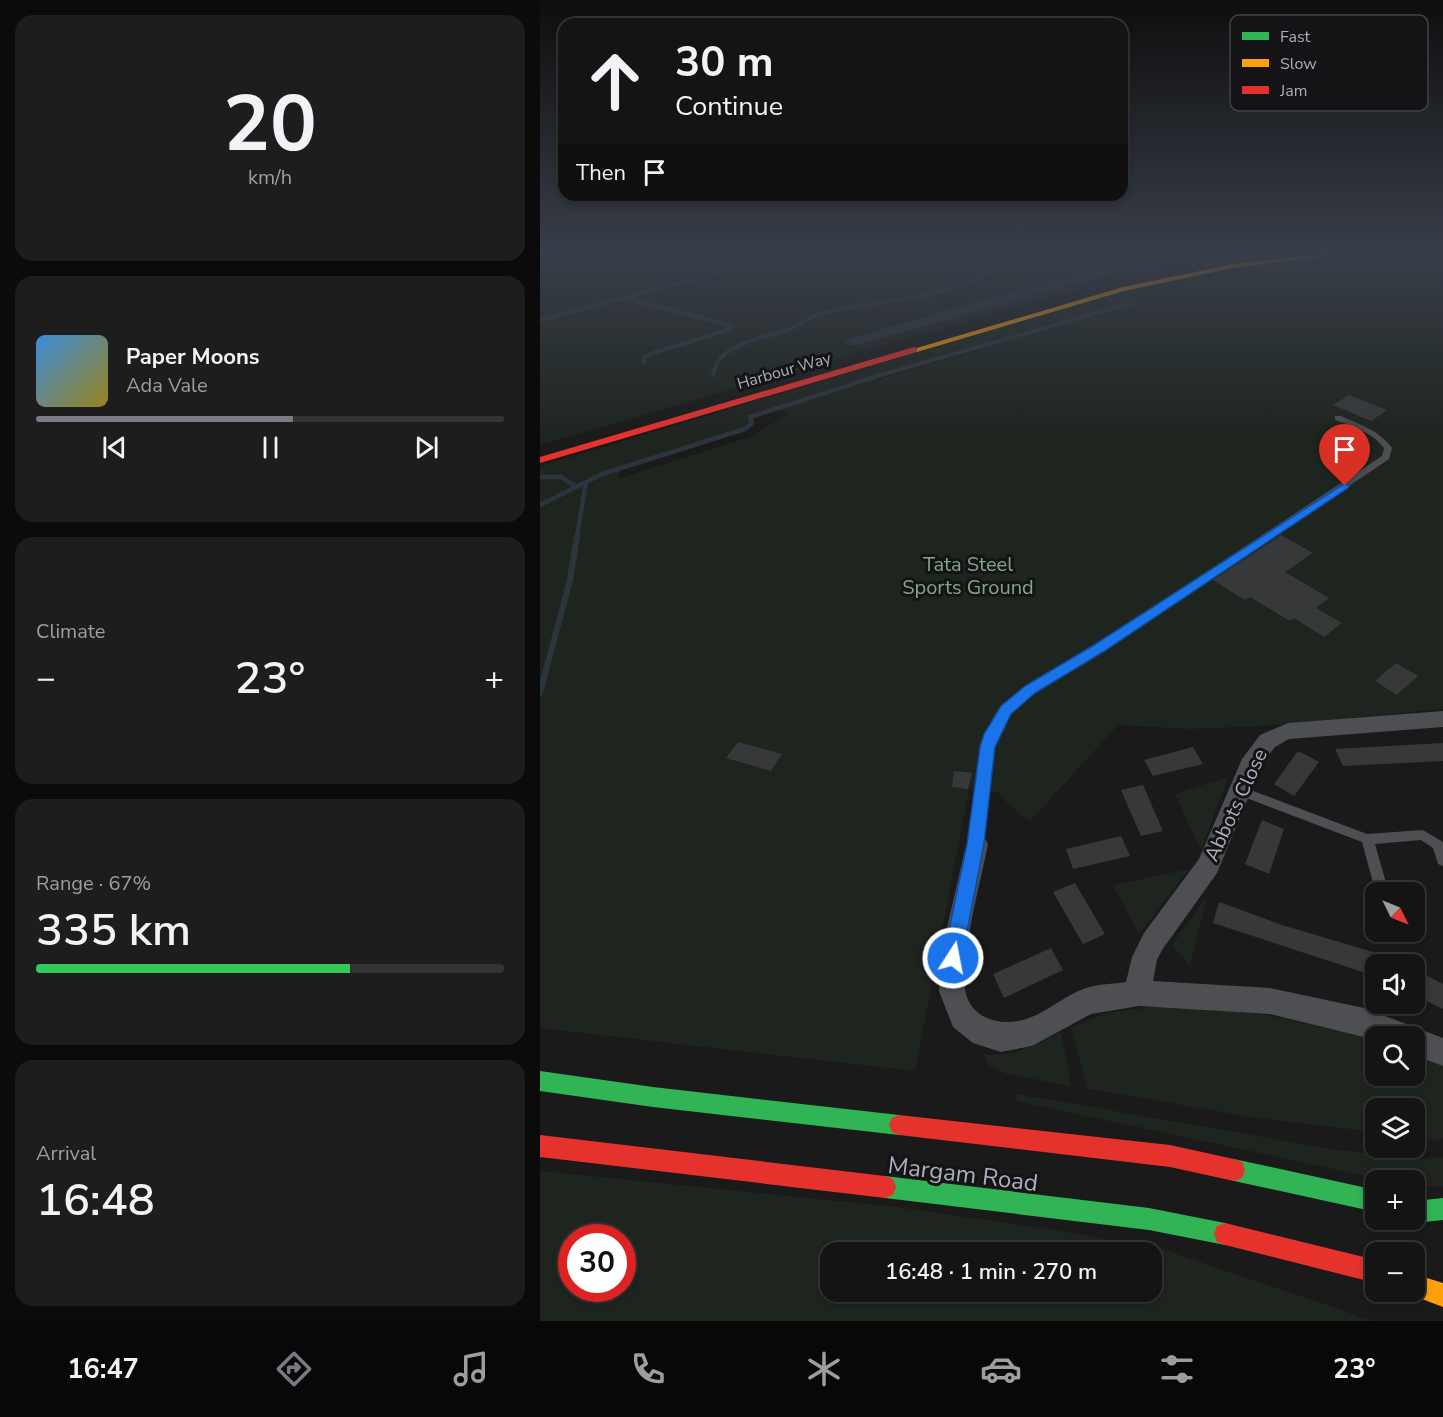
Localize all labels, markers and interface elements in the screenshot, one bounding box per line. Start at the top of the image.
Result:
legend [1230,15,1428,111]
text: Fast [1280,26,1311,48]
text: 30 m [675,34,774,91]
icon: ahead [576,42,654,120]
text: Slow [1280,53,1317,75]
text: 20 [223,71,317,178]
text: Jam [1279,80,1307,102]
text: Continue [675,88,783,125]
icon: arrive [638,156,671,189]
text: Then [576,158,626,188]
text: km/h [248,164,292,191]
text: Paper Moons [126,342,260,372]
street label: Harbour Way [734,347,834,395]
text: Ada Vale [126,372,208,399]
pin [1319,424,1370,486]
icon: previous [98,431,131,464]
icon: pause [254,431,287,464]
icon: next [410,431,443,464]
icon: arrive [1328,433,1361,466]
park label: Tata Steel Sports Ground [902,551,1034,601]
text: Climate [36,618,105,645]
text: 23° [235,648,305,709]
text: − [36,656,56,701]
text: + [484,656,504,701]
street label: Abbots Close [1198,744,1274,866]
text: Range · 67% [36,870,151,897]
north arrow [1365,882,1425,942]
map controls [1365,882,1425,1302]
text: 335 km [36,900,191,961]
position arrow [921,926,985,990]
button: sound [1365,954,1425,1014]
button: search [1365,1026,1425,1086]
button: layers [1365,1098,1425,1158]
text: Arrival [36,1140,96,1167]
street label: Margam Road [886,1149,1040,1199]
text: 16:48 [36,1170,155,1231]
button: + [1365,1170,1425,1230]
speed limit sign: 30 [558,1224,636,1302]
button: − [1365,1242,1425,1302]
text: 16:48 · 1 min · 270 m [885,1257,1097,1287]
icon: directions [273,1348,315,1390]
icon: music [450,1348,492,1390]
icon: phone [627,1348,669,1390]
icon: climate [803,1348,845,1390]
icon: car [980,1348,1022,1390]
icon: filters [1156,1348,1198,1390]
text: 16:47 [67,1351,139,1388]
text: 23° [1333,1351,1376,1388]

